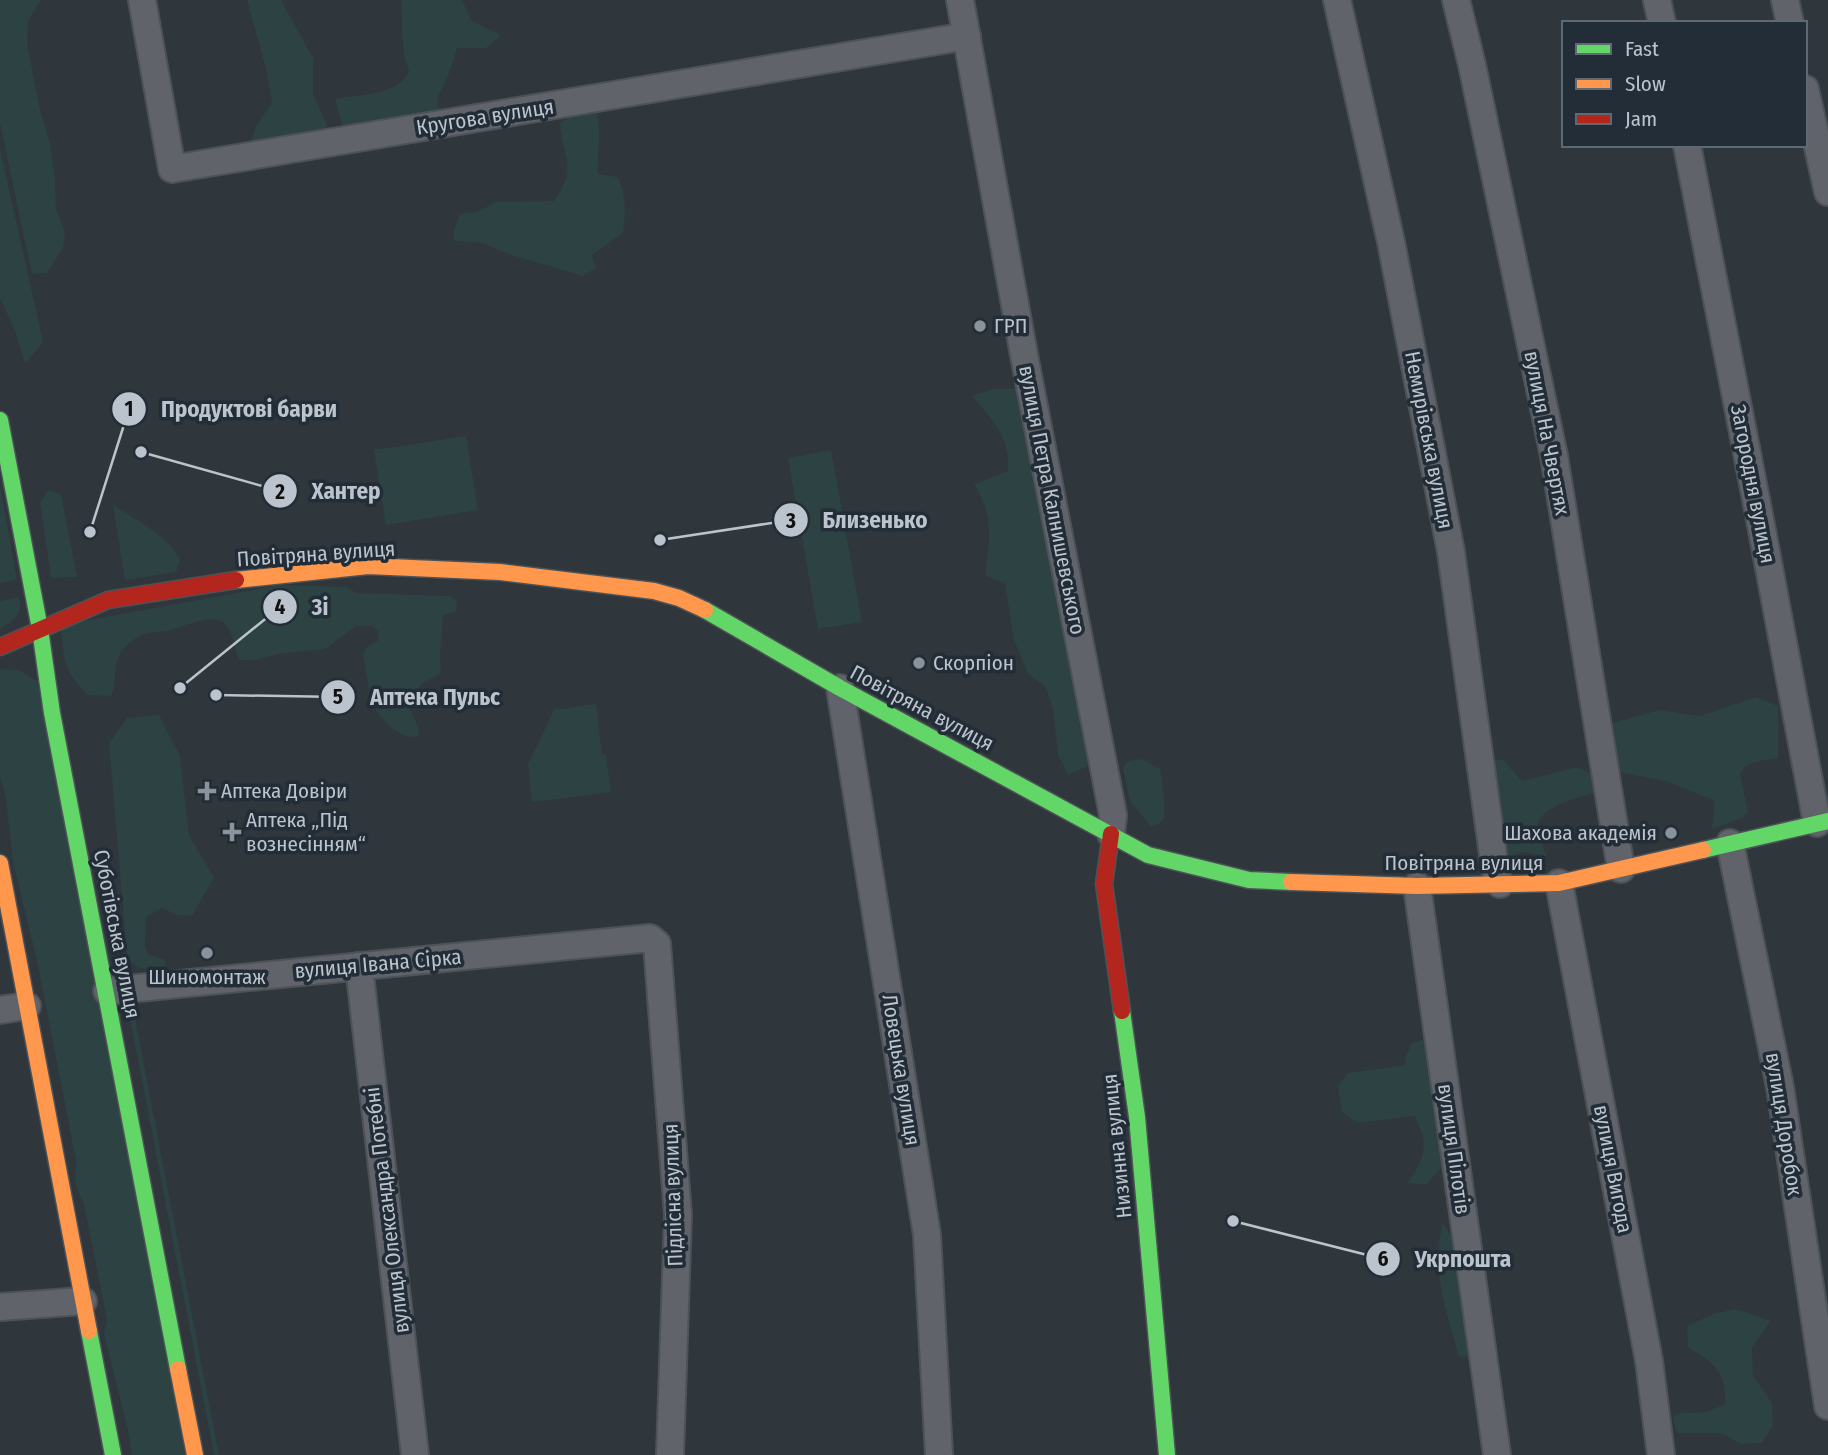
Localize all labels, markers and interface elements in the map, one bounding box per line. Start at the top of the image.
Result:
legend [1562,21,1807,147]
text: Fast [1625,36,1659,62]
text: Slow [1625,71,1666,97]
street label: Кругова вулиця [414,93,556,141]
text: Jam [1625,106,1657,132]
place label: ГРП [994,313,1027,339]
marker: ГРП [972,318,988,334]
street label: Немирівська вулиця [1399,349,1459,531]
street label: вулиця На Чвертях [1518,349,1576,518]
street label: вулиця Петра Калнишевського [1013,363,1091,637]
callout: Продуктові барви [112,387,351,431]
text: Продуктові барви [161,395,337,423]
text: 1 [125,396,133,422]
street label: Загородня вулиця [1725,402,1781,566]
callout: Хантер [263,469,395,513]
text: Хантер [310,477,381,505]
text: 2 [274,479,285,505]
callout: Близенько [774,498,941,542]
text: Близенько [823,506,927,534]
text: 3 [785,508,796,534]
street label: Повітряна вулиця [236,535,396,573]
callout: 3і [263,585,342,629]
text: 3і [311,593,328,621]
text: 4 [275,594,286,620]
place label: Скорпіон [933,650,1014,676]
marker: Скорпіон [911,655,927,671]
street label: Повітряна вулиця [846,659,998,757]
callout: Аптека Пульс [321,675,514,719]
text: Аптека Пульс [369,683,500,711]
text: 5 [333,684,343,710]
place label: Аптека Довіри [221,778,347,804]
marker: Аптека Довіри [199,783,215,799]
place label: Аптека „Під вознесінням“ [246,807,366,857]
place label: Шахова академія [1504,820,1657,846]
marker: Аптека „Під вознесінням“ [224,824,240,840]
marker: Шахова академія [1663,825,1679,841]
street label: Суботівська вулиця [88,847,146,1021]
street label: Повітряна вулиця [1385,850,1543,876]
street label: вулиця Івана Сірка [293,944,463,984]
marker: Шиномонтаж [199,945,215,961]
place label: Шиномонтаж [148,964,266,990]
street label: Ловецька вулиця [876,992,926,1148]
street label: вулиця Доробок [1760,1051,1808,1198]
street label: Низинна вулиця [1096,1072,1138,1220]
street label: вулиця Пілотів [1432,1082,1476,1216]
street label: вулиця Олександра Потебні [359,1085,415,1335]
street label: вулиця Вигода [1588,1103,1638,1235]
street label: Підлісна вулиця [658,1123,688,1267]
callout: Укрпошта [1365,1237,1525,1281]
text: Укрпошта [1414,1245,1511,1273]
text: 6 [1378,1246,1389,1272]

